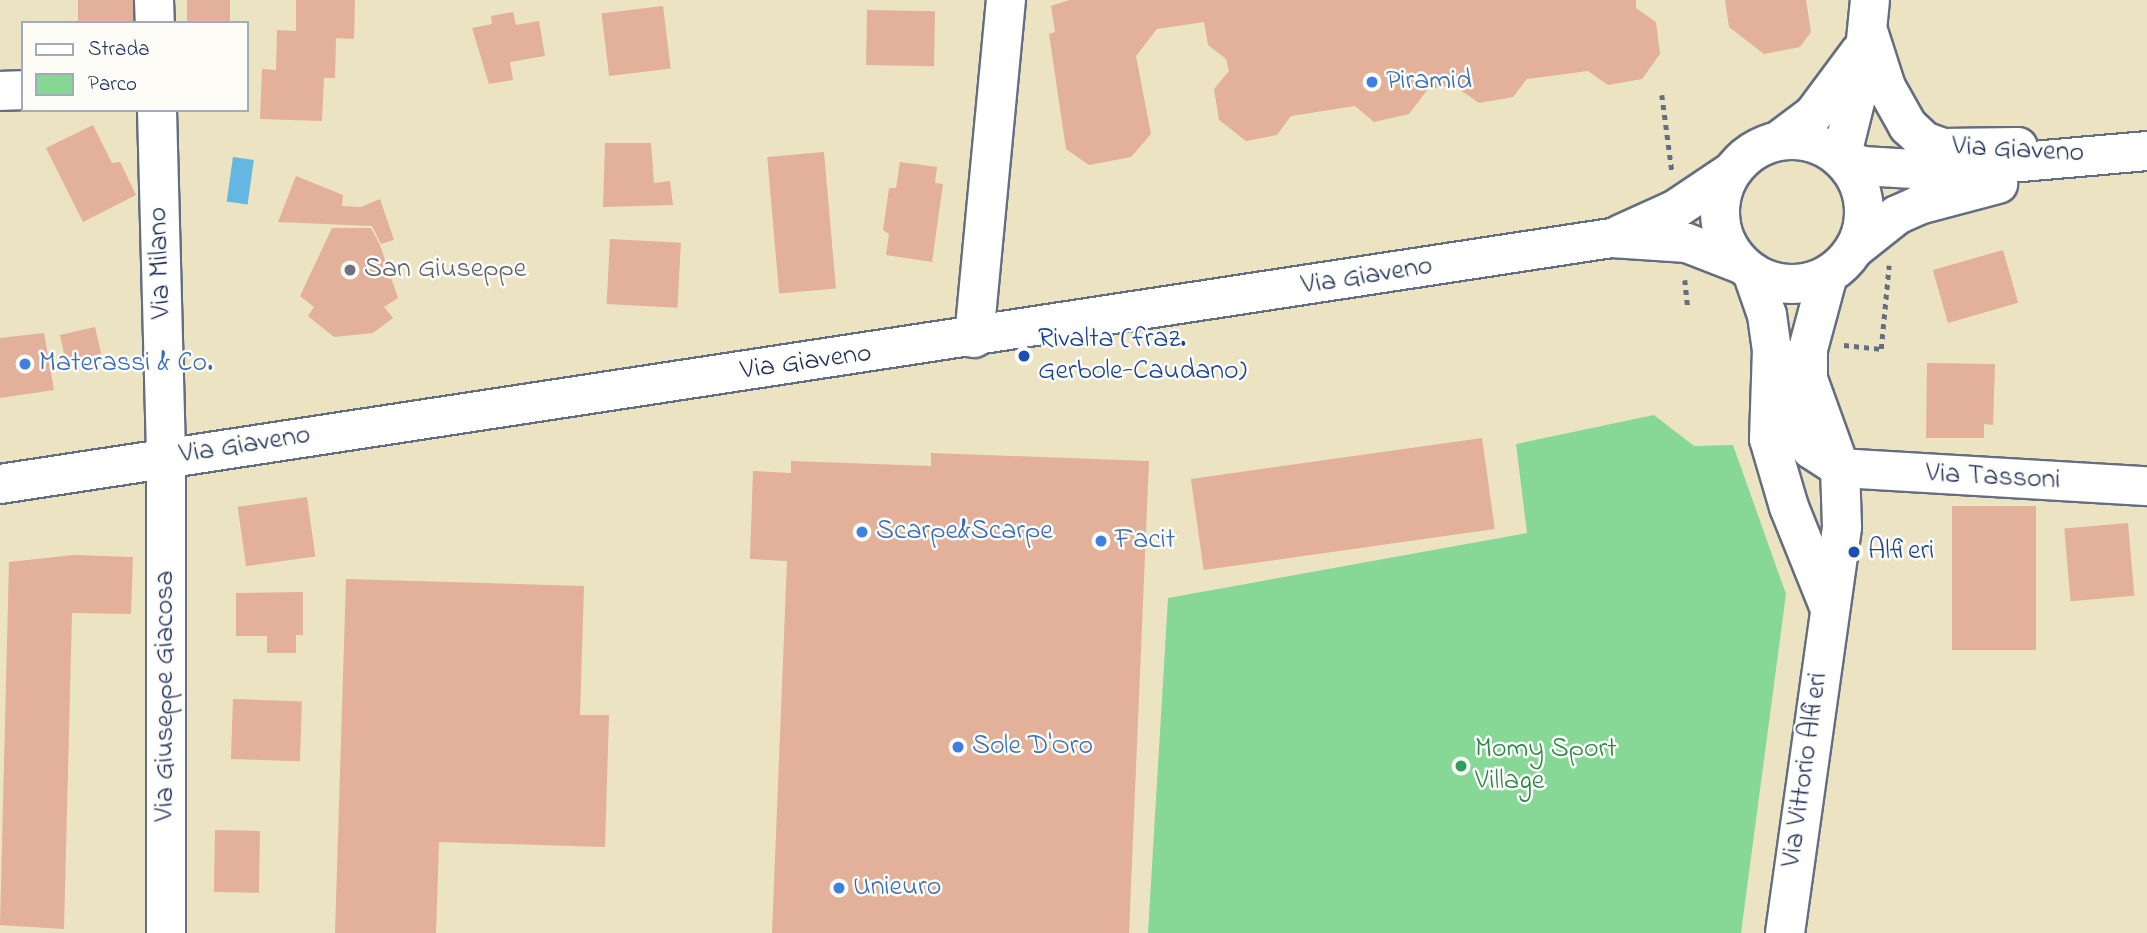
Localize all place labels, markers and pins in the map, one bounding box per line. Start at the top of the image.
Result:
place label: Piramid [1386,65,1472,99]
marker: Piramid [1364,74,1380,90]
place label: San Giuseppe [364,253,526,287]
marker: San Giuseppe [342,262,358,278]
place label: Rivalta (fraz. Gerbole-Caudano) [1038,323,1247,389]
place label: Materassi & Co. [39,347,213,381]
marker: Rivalta (fraz. Gerbole-Caudano) [1016,348,1032,364]
marker: Materassi & Co. [17,356,33,372]
place label: Scarpe&Scarpe [876,515,1053,549]
marker: Scarpe&Scarpe [854,524,870,540]
place label: Facit [1115,524,1175,558]
marker: Facit [1093,533,1109,549]
place label: Alfieri [1868,535,1934,569]
marker: Alfieri [1846,544,1862,560]
place label: Sole D'Oro [972,730,1093,764]
place label: Momy Sport Village [1475,733,1617,799]
marker: Sole D'Oro [950,739,966,755]
marker: Momy Sport Village [1453,758,1469,774]
place label: Unieuro [853,871,941,905]
marker: Unieuro [831,880,847,896]

